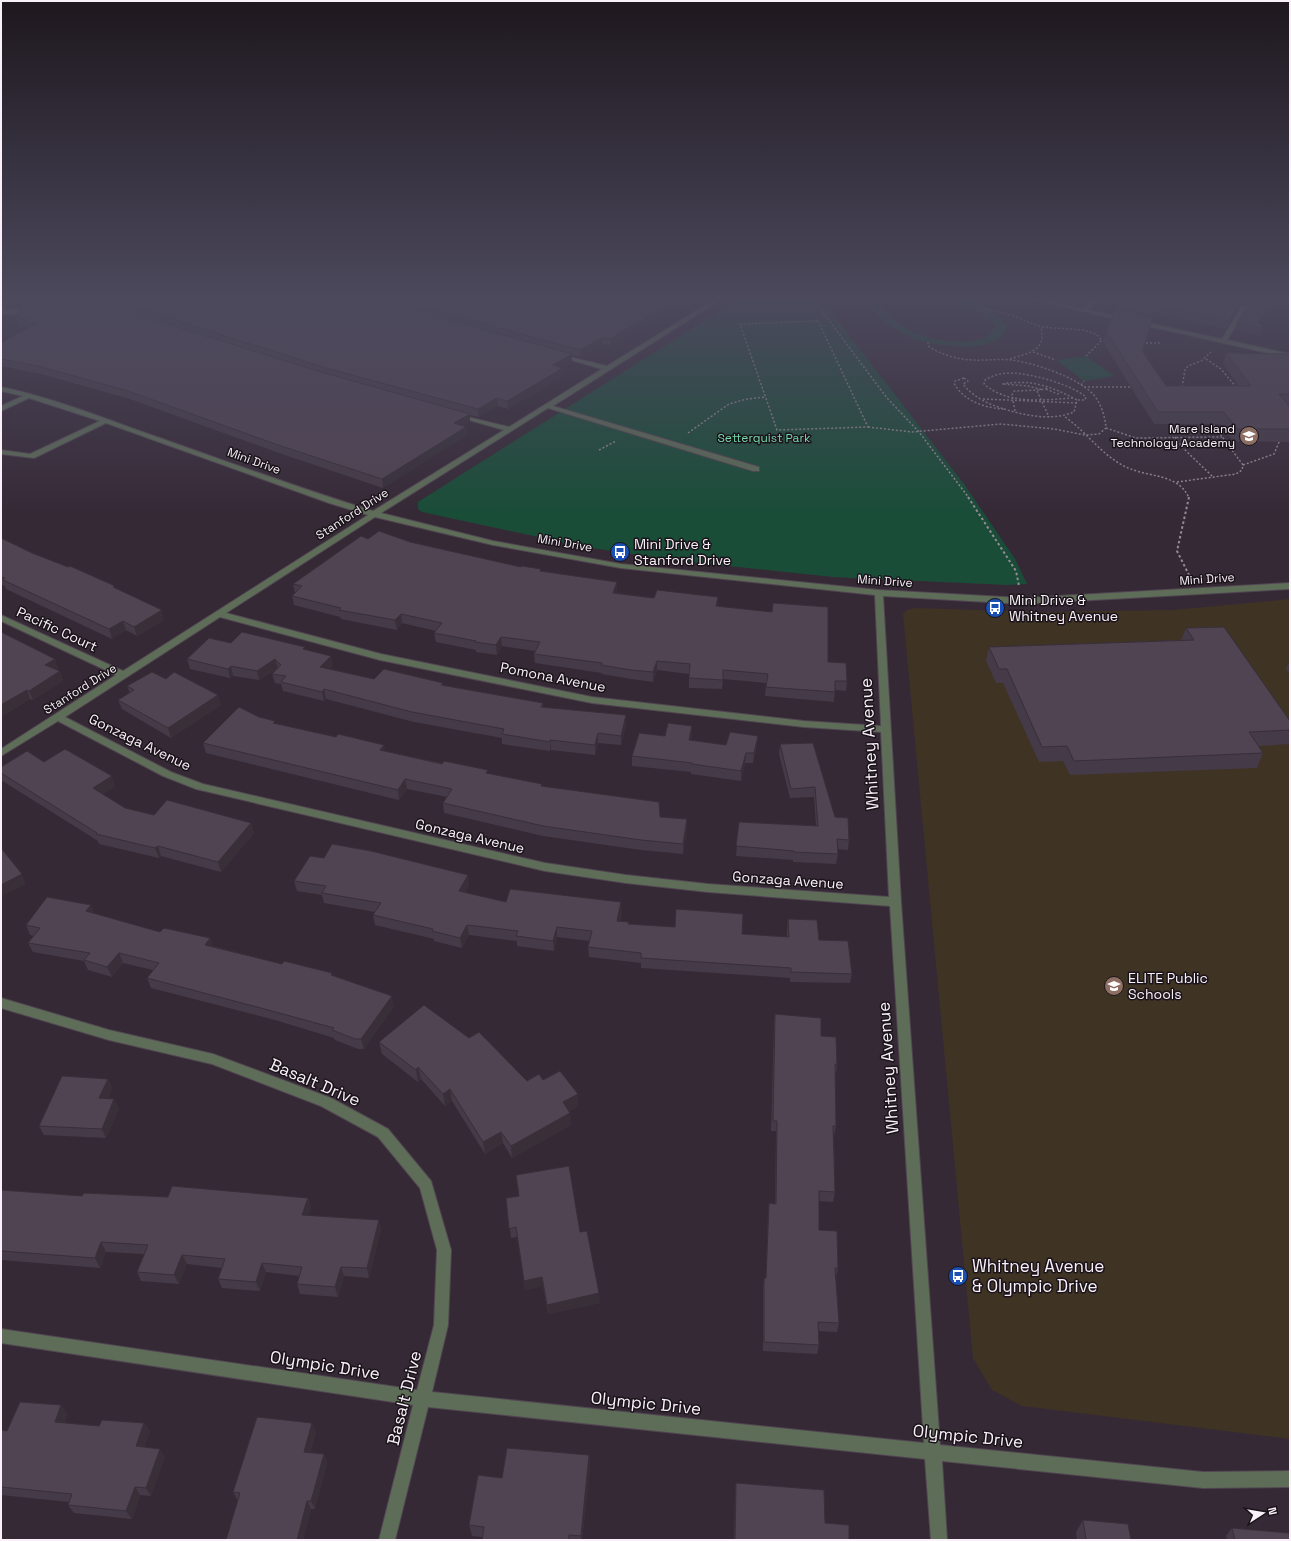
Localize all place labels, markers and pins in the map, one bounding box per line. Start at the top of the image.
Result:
place label: Mare Island Technology Academy [1111,421,1235,451]
school or university icon: Mare Island Technology Academy [1238,425,1260,447]
place label: Mini Drive & Stanford Drive [634,535,731,569]
bus stop icon: Mini Drive & Stanford Drive [609,541,631,563]
place label: Mini Drive & Whitney Avenue [1009,591,1118,625]
bus stop icon: Mini Drive & Whitney Avenue [984,597,1006,619]
place label: ELITE Public Schools [1128,969,1208,1003]
school or university icon: ELITE Public Schools [1103,975,1125,997]
place label: Whitney Avenue & Olympic Drive [972,1255,1104,1297]
bus stop icon: Whitney Avenue & Olympic Drive [947,1265,969,1287]

